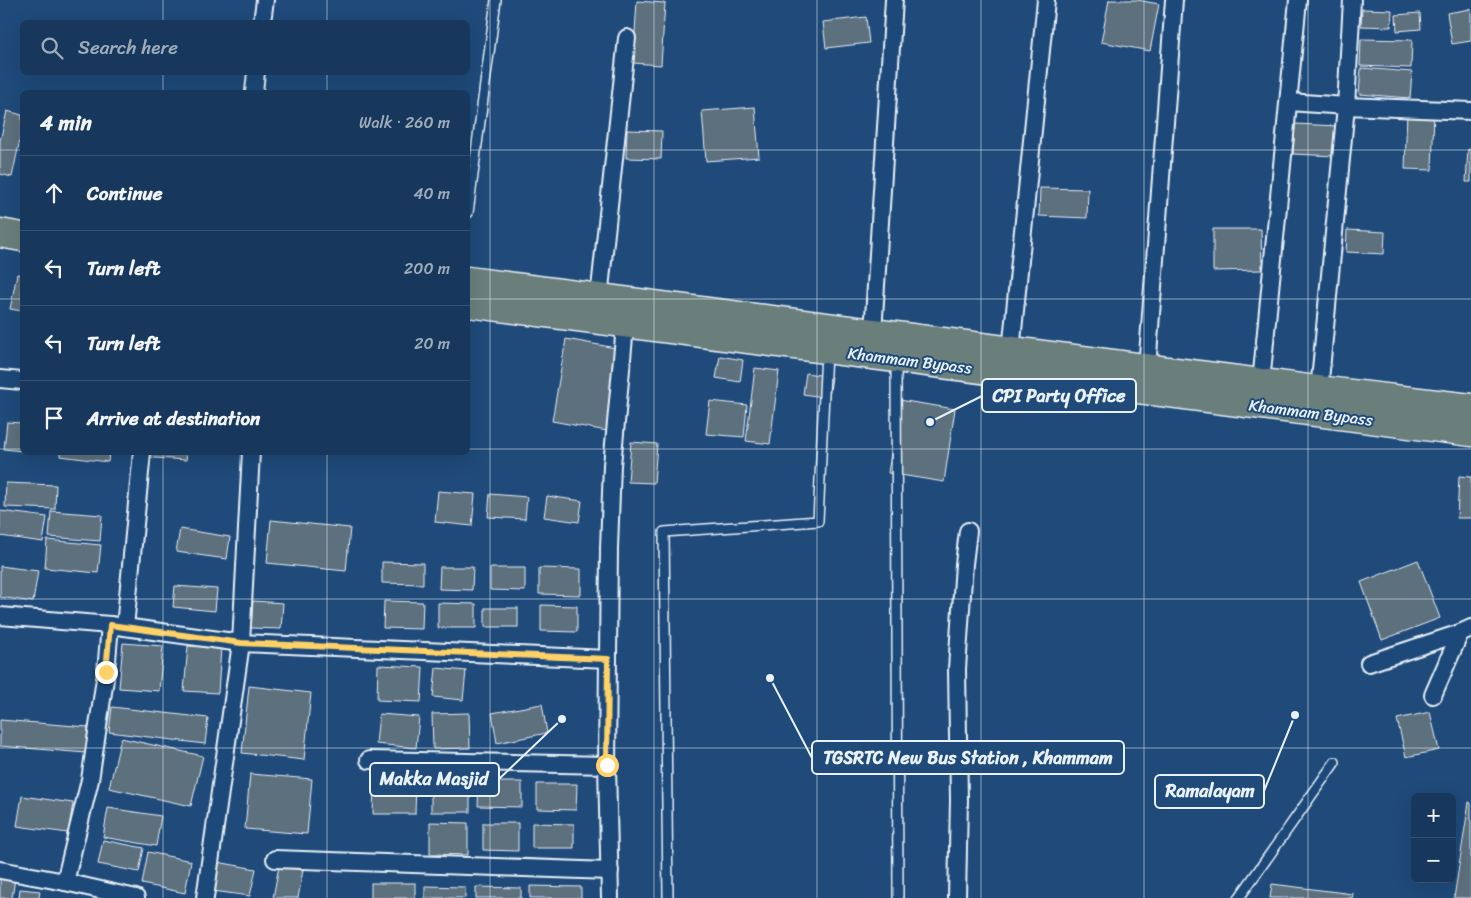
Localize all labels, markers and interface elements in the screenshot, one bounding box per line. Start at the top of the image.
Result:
search box [20,20,470,75]
text: Search here [78,31,178,64]
icon: search [38,34,66,62]
text: 4 min [40,104,92,142]
text: Walk · 260 m [359,108,450,137]
text: Continue [87,177,163,210]
icon: ahead [40,179,68,207]
text: 40 m [413,179,450,208]
text: Turn left [87,252,160,285]
icon: left [40,254,68,282]
text: 200 m [404,254,450,283]
text: Turn left [87,327,160,360]
icon: left [40,329,68,357]
text: 20 m [414,329,450,358]
street label: Khammam Bypass [846,338,974,383]
callout: CPI Party Office [982,379,1136,412]
text: CPI Party Office [992,380,1126,412]
street label: Khammam Bypass [1247,390,1375,435]
text: Arrive at destination [87,402,260,435]
icon: arrive [40,404,68,432]
route end [95,661,118,684]
callout: TGSRTC New Bus Station , Khammam [812,741,1124,774]
text: TGSRTC New Bus Station , Khammam [823,742,1113,774]
route start [596,754,619,777]
callout: Makka Masjid [370,763,499,796]
text: Makka Masjid [379,763,490,795]
callout: Ramalayam [1155,775,1264,808]
text: Ramalayam [1164,775,1255,807]
map controls [1411,793,1456,883]
button: + [1411,793,1456,838]
button: − [1411,838,1456,883]

